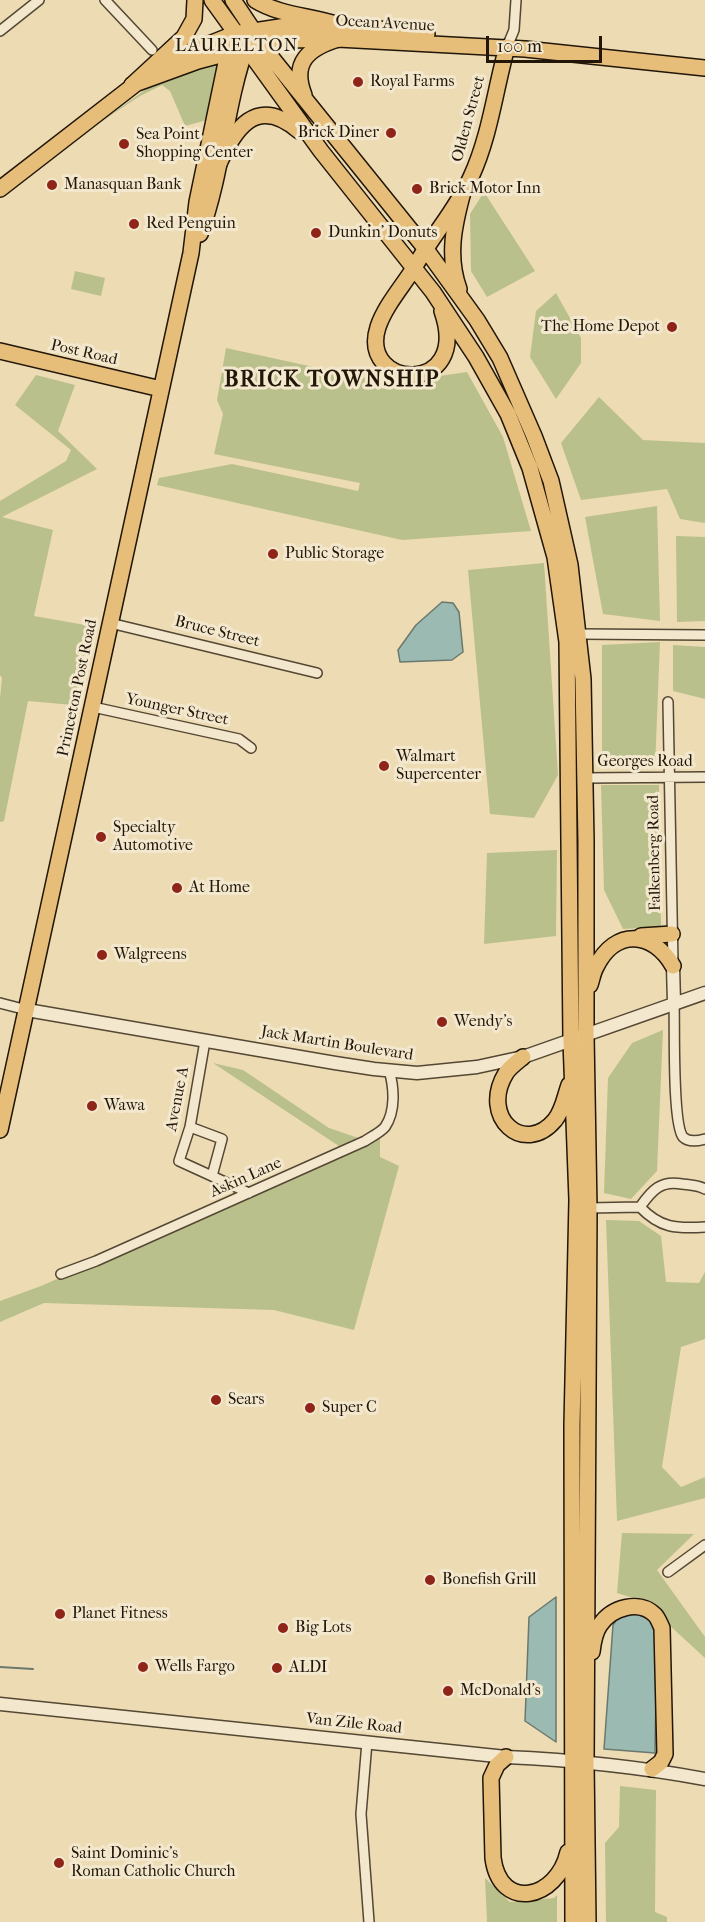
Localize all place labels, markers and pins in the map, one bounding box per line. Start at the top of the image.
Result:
place label: Royal Farms [370,72,454,92]
marker: Royal Farms [351,75,365,89]
place label: Brick Diner [298,123,379,143]
place label: Sea Point Shopping Center [136,125,253,163]
marker: Brick Diner [384,126,398,140]
marker: Sea Point Shopping Center [117,137,131,151]
place label: Manasquan Bank [64,175,181,195]
marker: Manasquan Bank [45,178,59,192]
place label: Brick Motor Inn [429,179,541,199]
marker: Brick Motor Inn [410,182,424,196]
place label: Red Penguin [146,214,236,234]
marker: Red Penguin [127,217,141,231]
place label: Dunkin' Donuts [328,223,438,243]
marker: Dunkin' Donuts [309,226,323,240]
place label: The Home Depot [541,317,660,337]
marker: The Home Depot [665,320,679,334]
place label: Public Storage [285,544,384,564]
marker: Public Storage [266,547,280,561]
place label: Walmart Supercenter [396,747,481,785]
marker: Walmart Supercenter [377,759,391,773]
place label: Specialty Automotive [113,818,193,856]
marker: Specialty Automotive [94,830,108,844]
place label: At Home [189,878,250,898]
marker: At Home [170,881,184,895]
place label: Walgreens [114,945,187,965]
marker: Walgreens [95,948,109,962]
place label: Wendy's [454,1012,512,1032]
marker: Wendy's [435,1015,449,1029]
place label: Wawa [104,1096,145,1116]
marker: Wawa [85,1099,99,1113]
place label: Sears [228,1390,264,1410]
marker: Sears [209,1393,223,1407]
place label: Super C [322,1398,377,1418]
marker: Super C [303,1401,317,1415]
place label: Bonefish Grill [442,1570,536,1590]
marker: Bonefish Grill [423,1573,437,1587]
place label: Planet Fitness [72,1604,168,1624]
marker: Planet Fitness [53,1607,67,1621]
place label: Big Lots [295,1618,351,1638]
marker: Big Lots [276,1621,290,1635]
place label: Wells Fargo [155,1657,235,1677]
place label: ALDI [289,1658,327,1678]
marker: Wells Fargo [136,1660,150,1674]
marker: ALDI [270,1661,284,1675]
place label: McDonald's [460,1681,541,1701]
marker: McDonald's [441,1684,455,1698]
place label: Saint Dominic's Roman Catholic Church [71,1844,235,1882]
marker: Saint Dominic's Roman Catholic Church [52,1856,66,1870]

